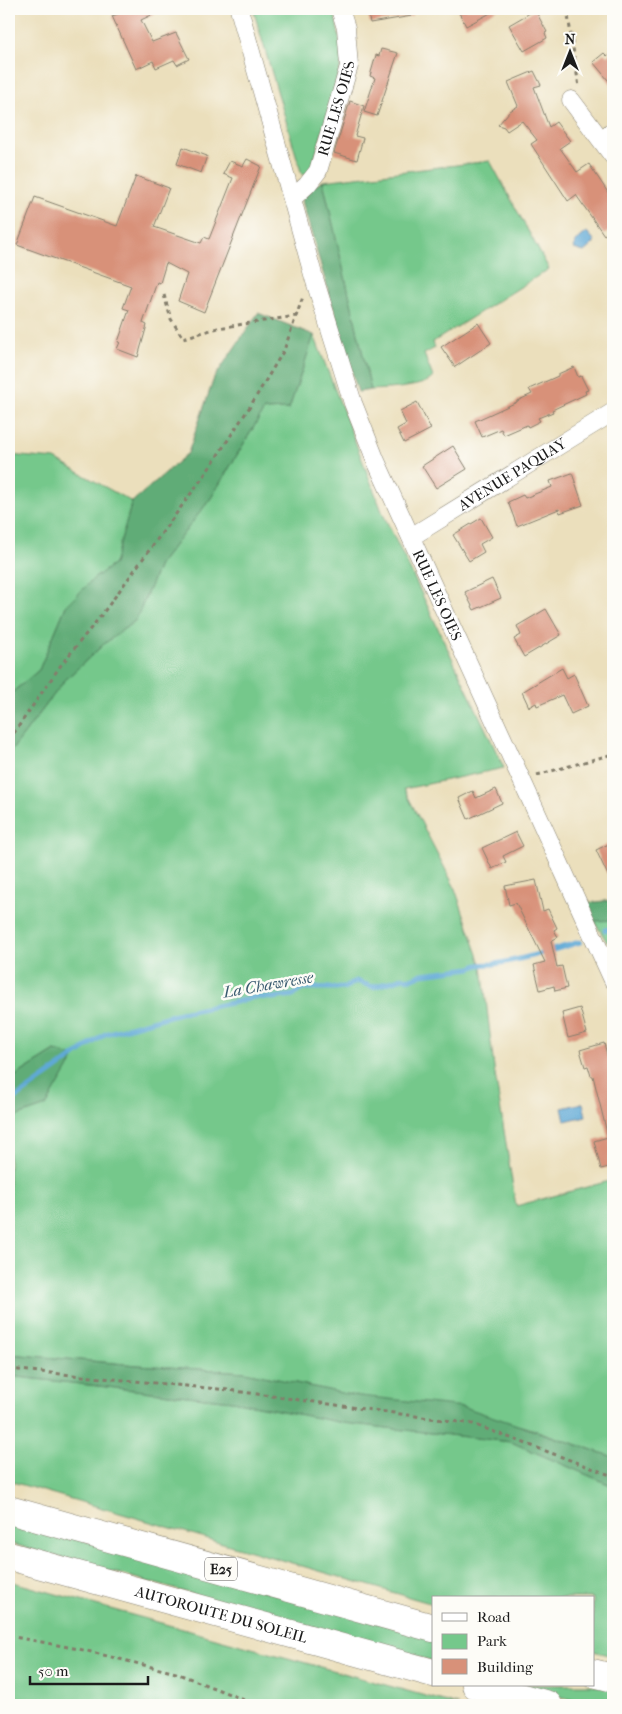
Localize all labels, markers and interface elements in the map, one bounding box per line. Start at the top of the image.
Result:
north arrow [544,28,594,78]
text: N [565,31,576,48]
street label: RUE LES OIES [314,60,358,158]
street label: AVENUE PAQUAY [454,434,570,515]
street label: RUE LES OIES [409,547,466,644]
water label: La Chawresse [221,967,315,1002]
road number: E25 [205,1558,237,1580]
street label: AUTOROUTE DU SOLEIL [132,1582,309,1647]
legend [432,1596,594,1686]
text: Road [477,1608,511,1626]
text: Park [477,1632,507,1650]
scale bar [30,1654,148,1686]
text: Building [477,1658,534,1676]
text: 50 m [38,1662,69,1680]

